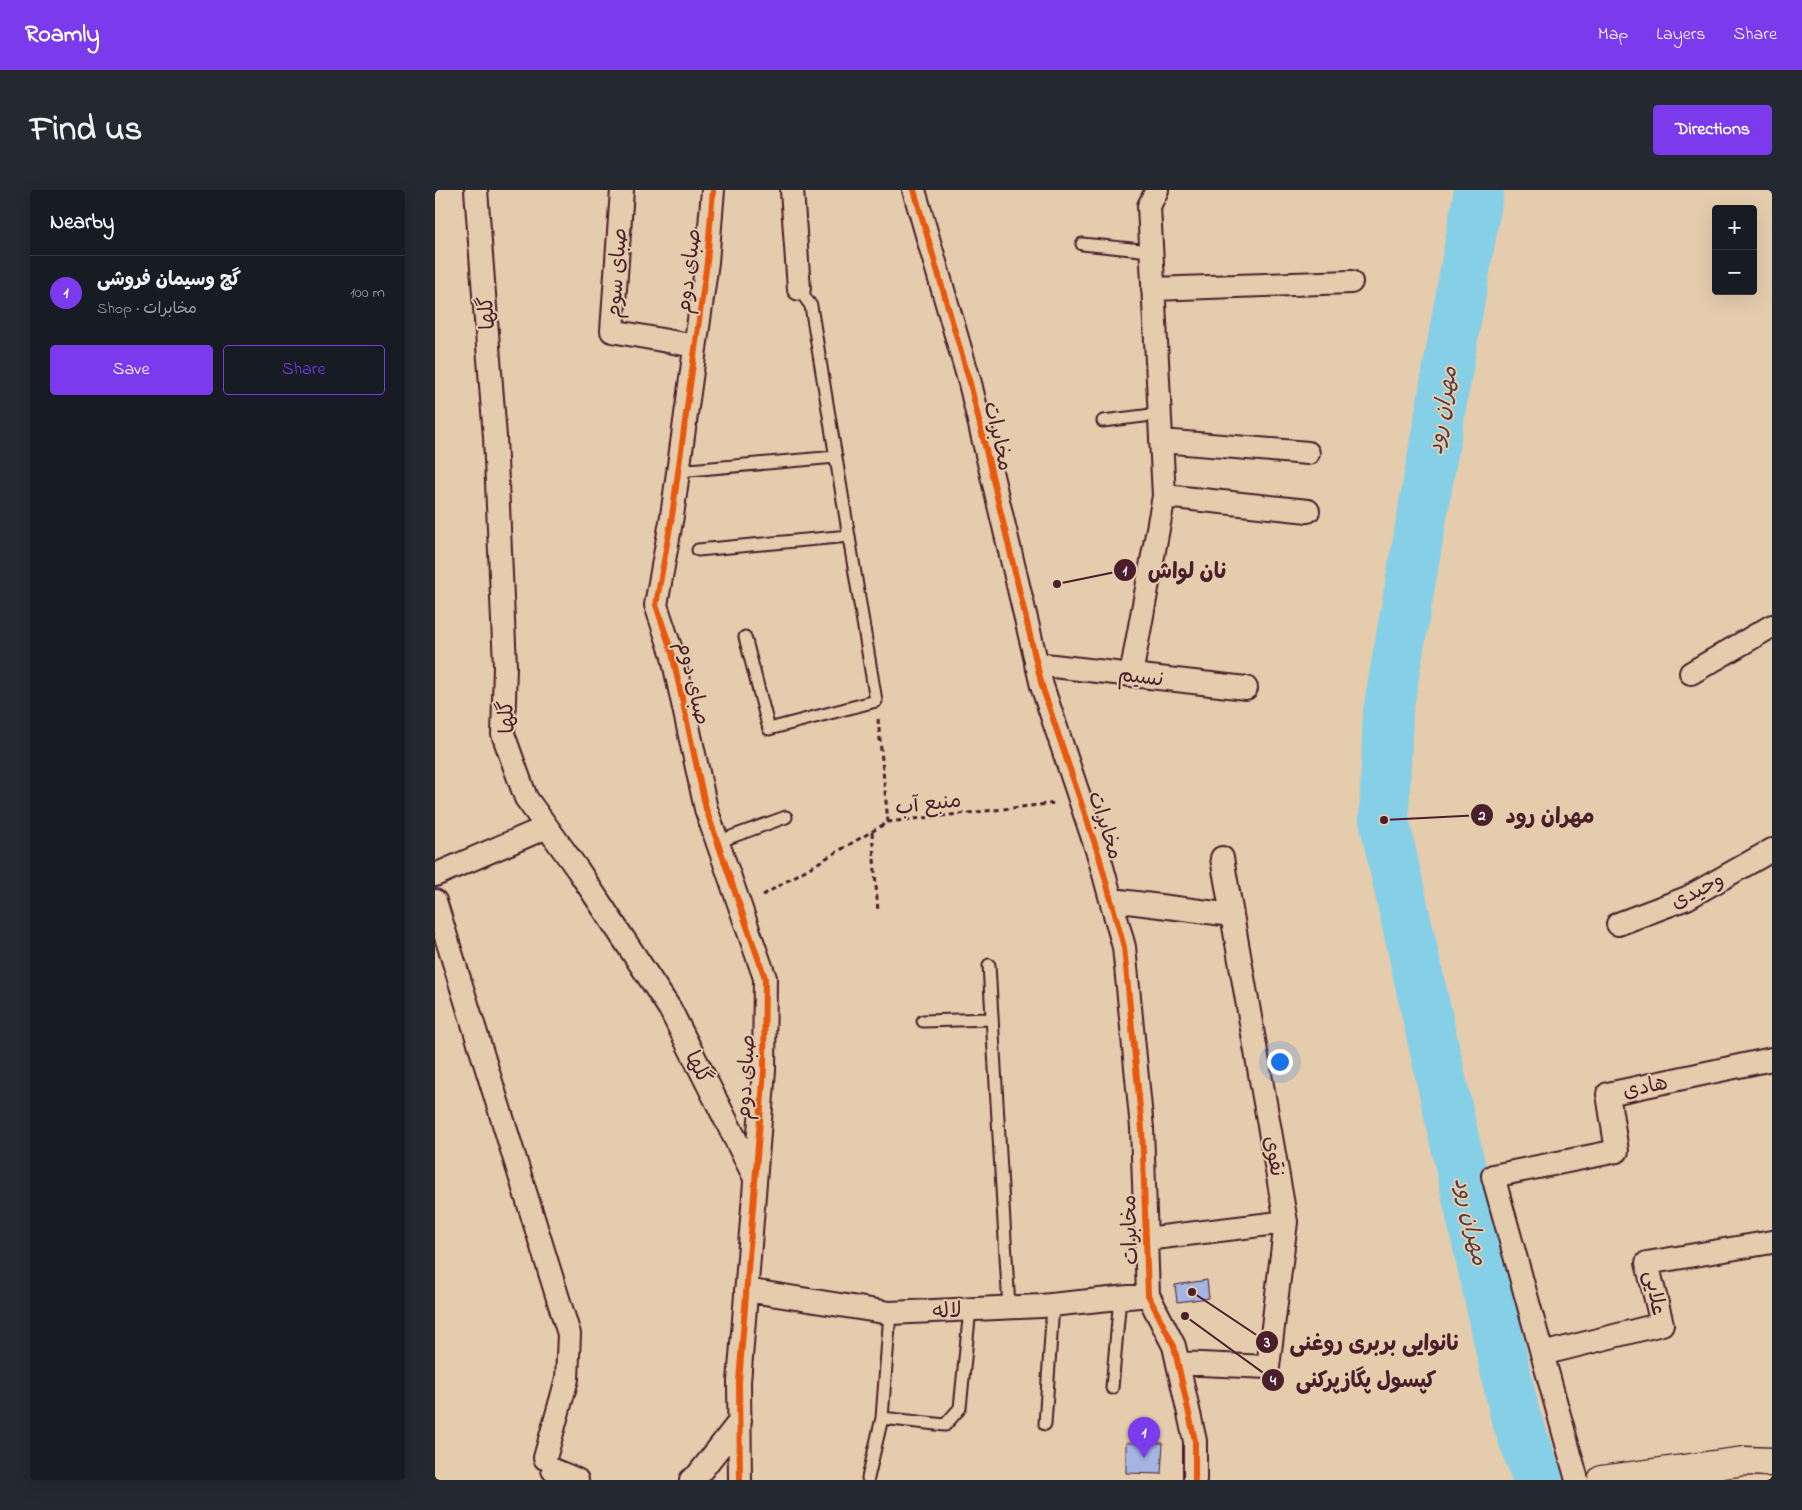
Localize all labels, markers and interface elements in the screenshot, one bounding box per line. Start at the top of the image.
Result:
text: Roamly [25,18,100,53]
text: Map [1598,22,1628,48]
text: Layers [1656,22,1706,48]
text: Share [1734,22,1777,48]
text: Find us [30,105,142,156]
button: Directions [1653,105,1772,155]
map controls [1712,205,1757,295]
button: + [1712,205,1757,250]
text: Nearby [50,208,114,238]
street label: صبای سوم [600,227,636,320]
street label: صبای دوم [670,227,710,315]
button: − [1712,250,1757,295]
text: گچ وسیمان فروشی [97,267,241,294]
text: 1 [63,281,69,305]
text: 100 m [350,281,385,305]
street label: گلها [472,295,504,331]
text: Shop · مخابرات [97,297,197,321]
button: Save [50,345,213,395]
button: Share [223,345,385,395]
water label: مهران رود [1420,364,1467,457]
street label: مخابرات [975,399,1020,474]
callout: نان لواش [1113,551,1236,588]
text: نان لواش [1148,557,1226,589]
text: 1 [1123,560,1128,582]
street label: صبای دوم [668,639,716,728]
street label: نسیم [1116,660,1165,696]
street label: گلها [492,699,524,734]
street label: منبع آب [893,786,963,824]
street label: مخابرات [1079,788,1129,864]
callout: مهران رود [1470,797,1604,834]
text: مهران رود [1505,802,1595,834]
text: 2 [1477,805,1486,827]
street label: وحیدی [1666,866,1730,918]
street label: صبای دوم [730,1034,764,1120]
street label: گلها [676,1046,718,1090]
your location [1267,1049,1293,1075]
street label: هادی [1620,1069,1671,1107]
street label: نقوی [1255,1134,1291,1179]
water label: مهران رود [1444,1175,1494,1268]
street label: مخابرات [1115,1194,1147,1266]
street label: علایی [1635,1269,1673,1318]
street label: لاله [932,1296,963,1328]
callout: نانوایی بربری روغنی [1254,1323,1470,1360]
text: نانوایی بربری روغنی [1289,1329,1461,1361]
text: 3 [1263,1332,1270,1354]
callout: کپسول پگازپرکنی [1261,1361,1446,1398]
text: کپسول پگازپرکنی [1296,1366,1437,1398]
text: 4 [1269,1370,1277,1392]
pin: 1 [1128,1417,1160,1458]

